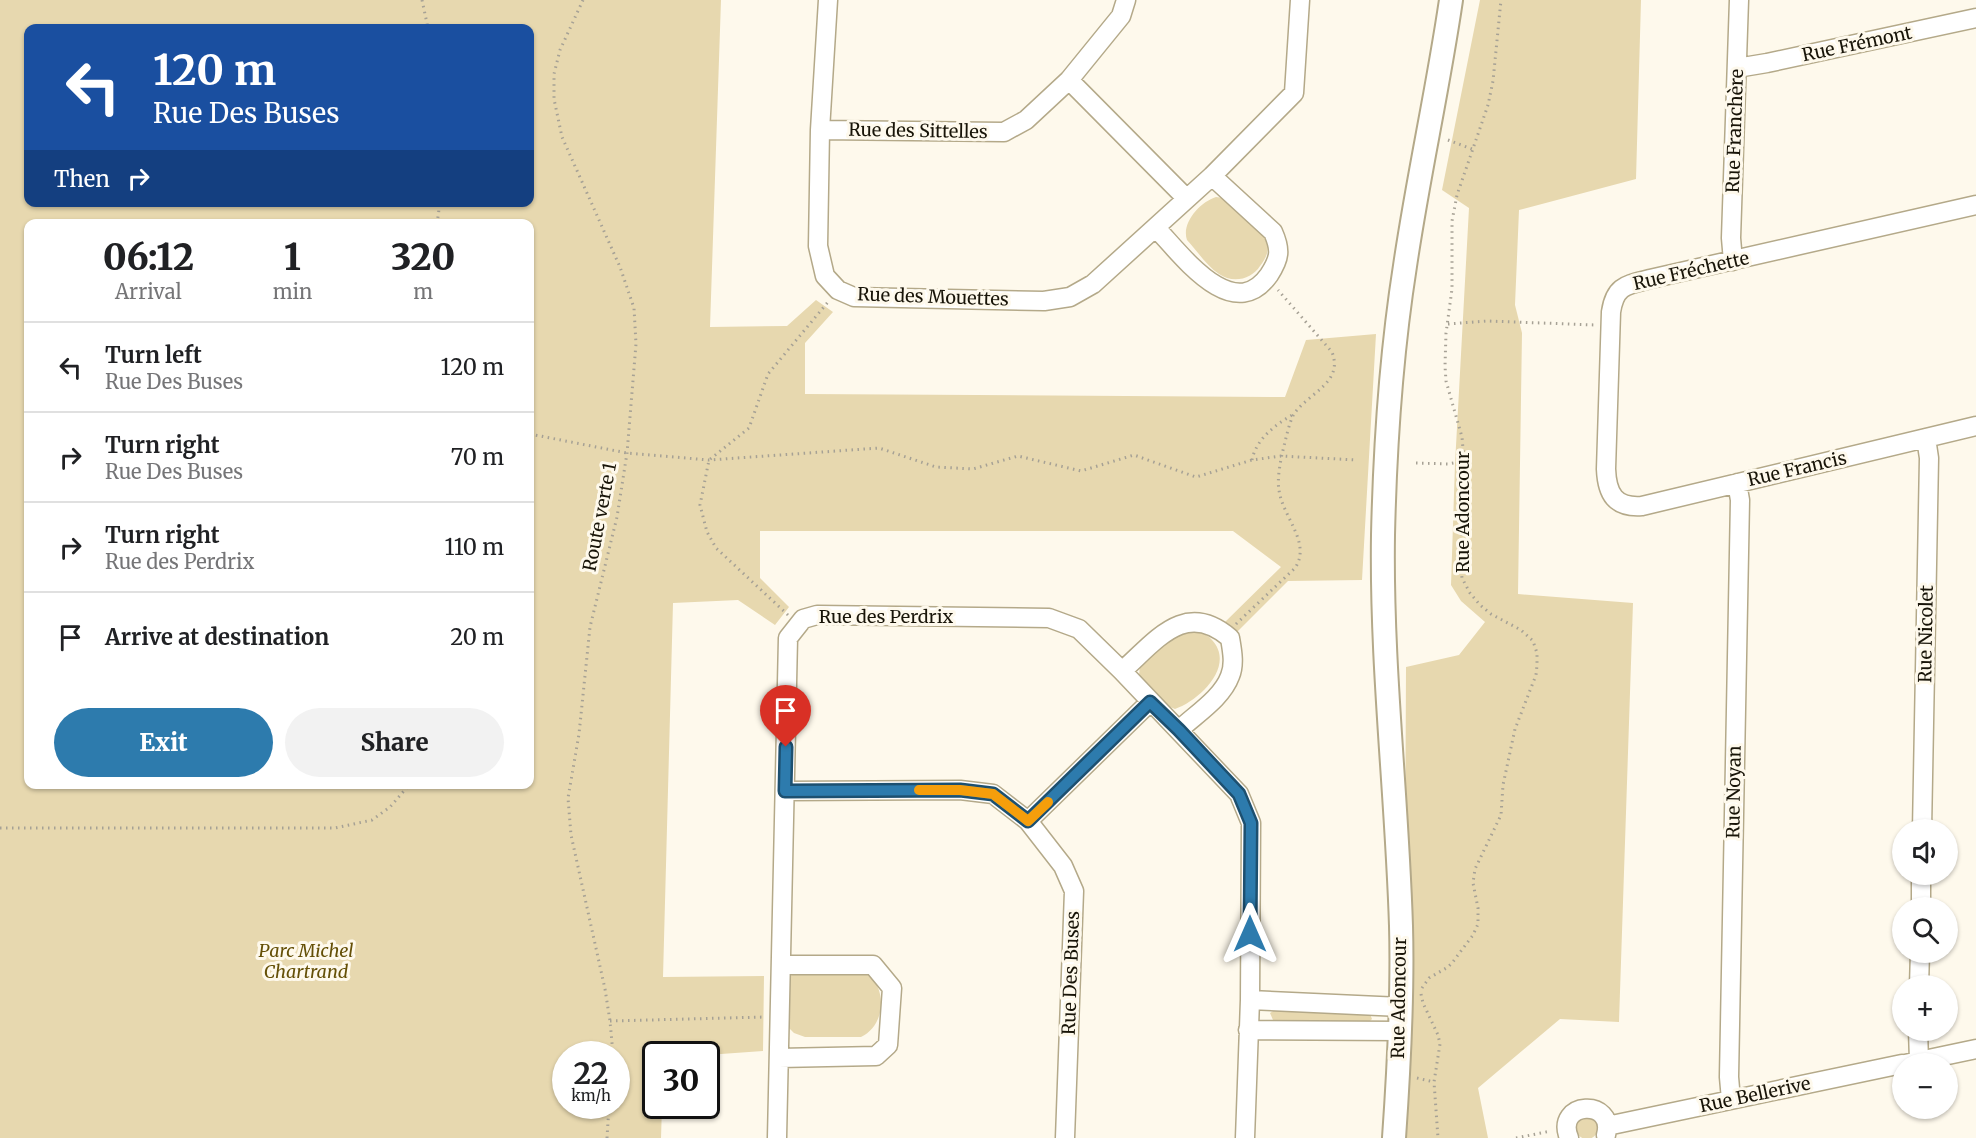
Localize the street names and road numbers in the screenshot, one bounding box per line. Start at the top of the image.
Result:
street label: Rue Frémont [1800,21,1914,66]
street label: Rue Franchère [1721,68,1748,193]
street label: Rue des Sittelles [848,118,988,143]
street label: Rue Fréchette [1631,246,1751,295]
street label: Rue des Mouettes [857,282,1009,311]
street label: Rue Francis [1745,446,1849,491]
street label: Rue Adoncour [1451,451,1474,573]
street label: Route verte 1 [578,460,621,573]
street label: Rue Nicolet [1913,585,1938,683]
street label: Rue des Perdrix [819,605,954,628]
street label: Rue Noyan [1721,745,1746,839]
street label: Rue Des Buses [1057,910,1084,1035]
street label: Rue Adoncour [1386,937,1411,1059]
street label: Rue Bellerive [1697,1072,1812,1117]

